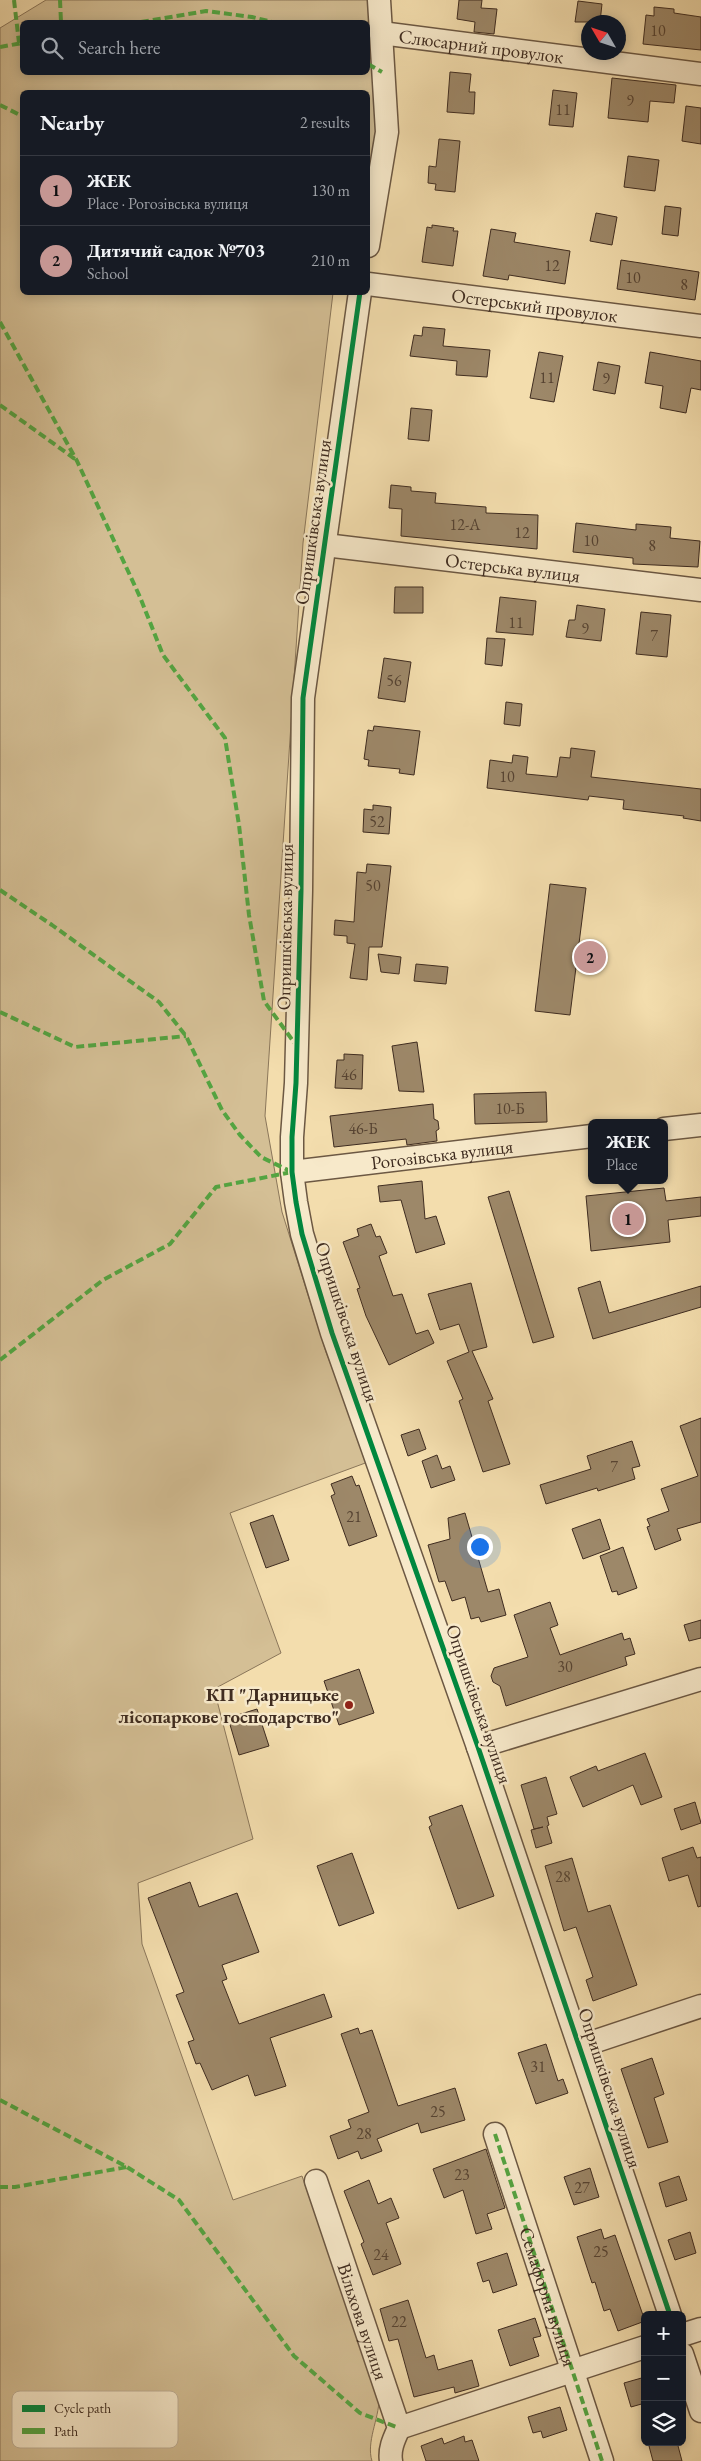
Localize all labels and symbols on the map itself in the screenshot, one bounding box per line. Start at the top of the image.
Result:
north arrow [581,15,626,60]
house number: 10 [650,20,666,41]
street label: Слюсарний провулок [397,23,565,69]
house number: 9 [626,90,634,111]
house number: 11 [555,99,571,120]
house number: 12 [544,255,560,276]
house number: 10 [625,267,641,288]
house number: 8 [680,274,688,295]
street label: Остерський провулок [450,282,619,328]
house number: 11 [539,367,555,388]
house number: 9 [602,368,610,389]
street label: Опришківська вулиця [289,437,337,606]
house number: 12-А [450,514,481,535]
house number: 12 [514,522,530,543]
house number: 10 [583,530,599,551]
house number: 8 [648,535,656,556]
street label: Остерська вулиця [444,547,582,588]
house number: 11 [508,612,524,633]
house number: 9 [581,618,589,639]
house number: 7 [650,625,658,646]
house number: 56 [386,670,402,691]
house number: 10 [499,766,515,787]
house number: 52 [369,811,385,832]
street label: Опришківська вулиця [271,843,299,1011]
house number: 50 [365,875,381,896]
pin: 2 [574,938,606,976]
house number: 46 [341,1064,357,1085]
house number: 10-Б [495,1098,525,1119]
house number: 46-Б [348,1118,378,1139]
street label: Рогозівська вулиця [369,1133,515,1175]
pin: 1 [612,1200,644,1238]
street label: Опришківська вулиця [309,1239,385,1406]
house number: 7 [610,1456,618,1477]
house number: 21 [346,1506,362,1527]
your location [467,1534,493,1560]
street label: Опришківська вулиця [440,1621,518,1787]
house number: 30 [557,1656,573,1677]
place label: КП "Дарницьке лісопаркове господарство" [119,1682,339,1729]
marker: КП "Дарницьке лісопаркове господарство" [343,1699,355,1711]
house number: 28 [555,1866,571,1887]
street label: Опришківська вулиця [572,2005,648,2172]
house number: 31 [530,2056,546,2077]
house number: 25 [430,2101,446,2122]
house number: 28 [356,2123,372,2144]
house number: 23 [454,2164,470,2185]
house number: 27 [574,2177,590,2198]
street label: Семафорна вулиця [514,2224,583,2370]
house number: 25 [593,2241,609,2262]
house number: 24 [373,2244,389,2265]
street label: Вільхова вулиця [332,2260,395,2383]
house number: 22 [391,2311,407,2332]
legend [12,2391,178,2448]
text: Cycle path [54,2399,111,2417]
text: Path [54,2422,78,2440]

